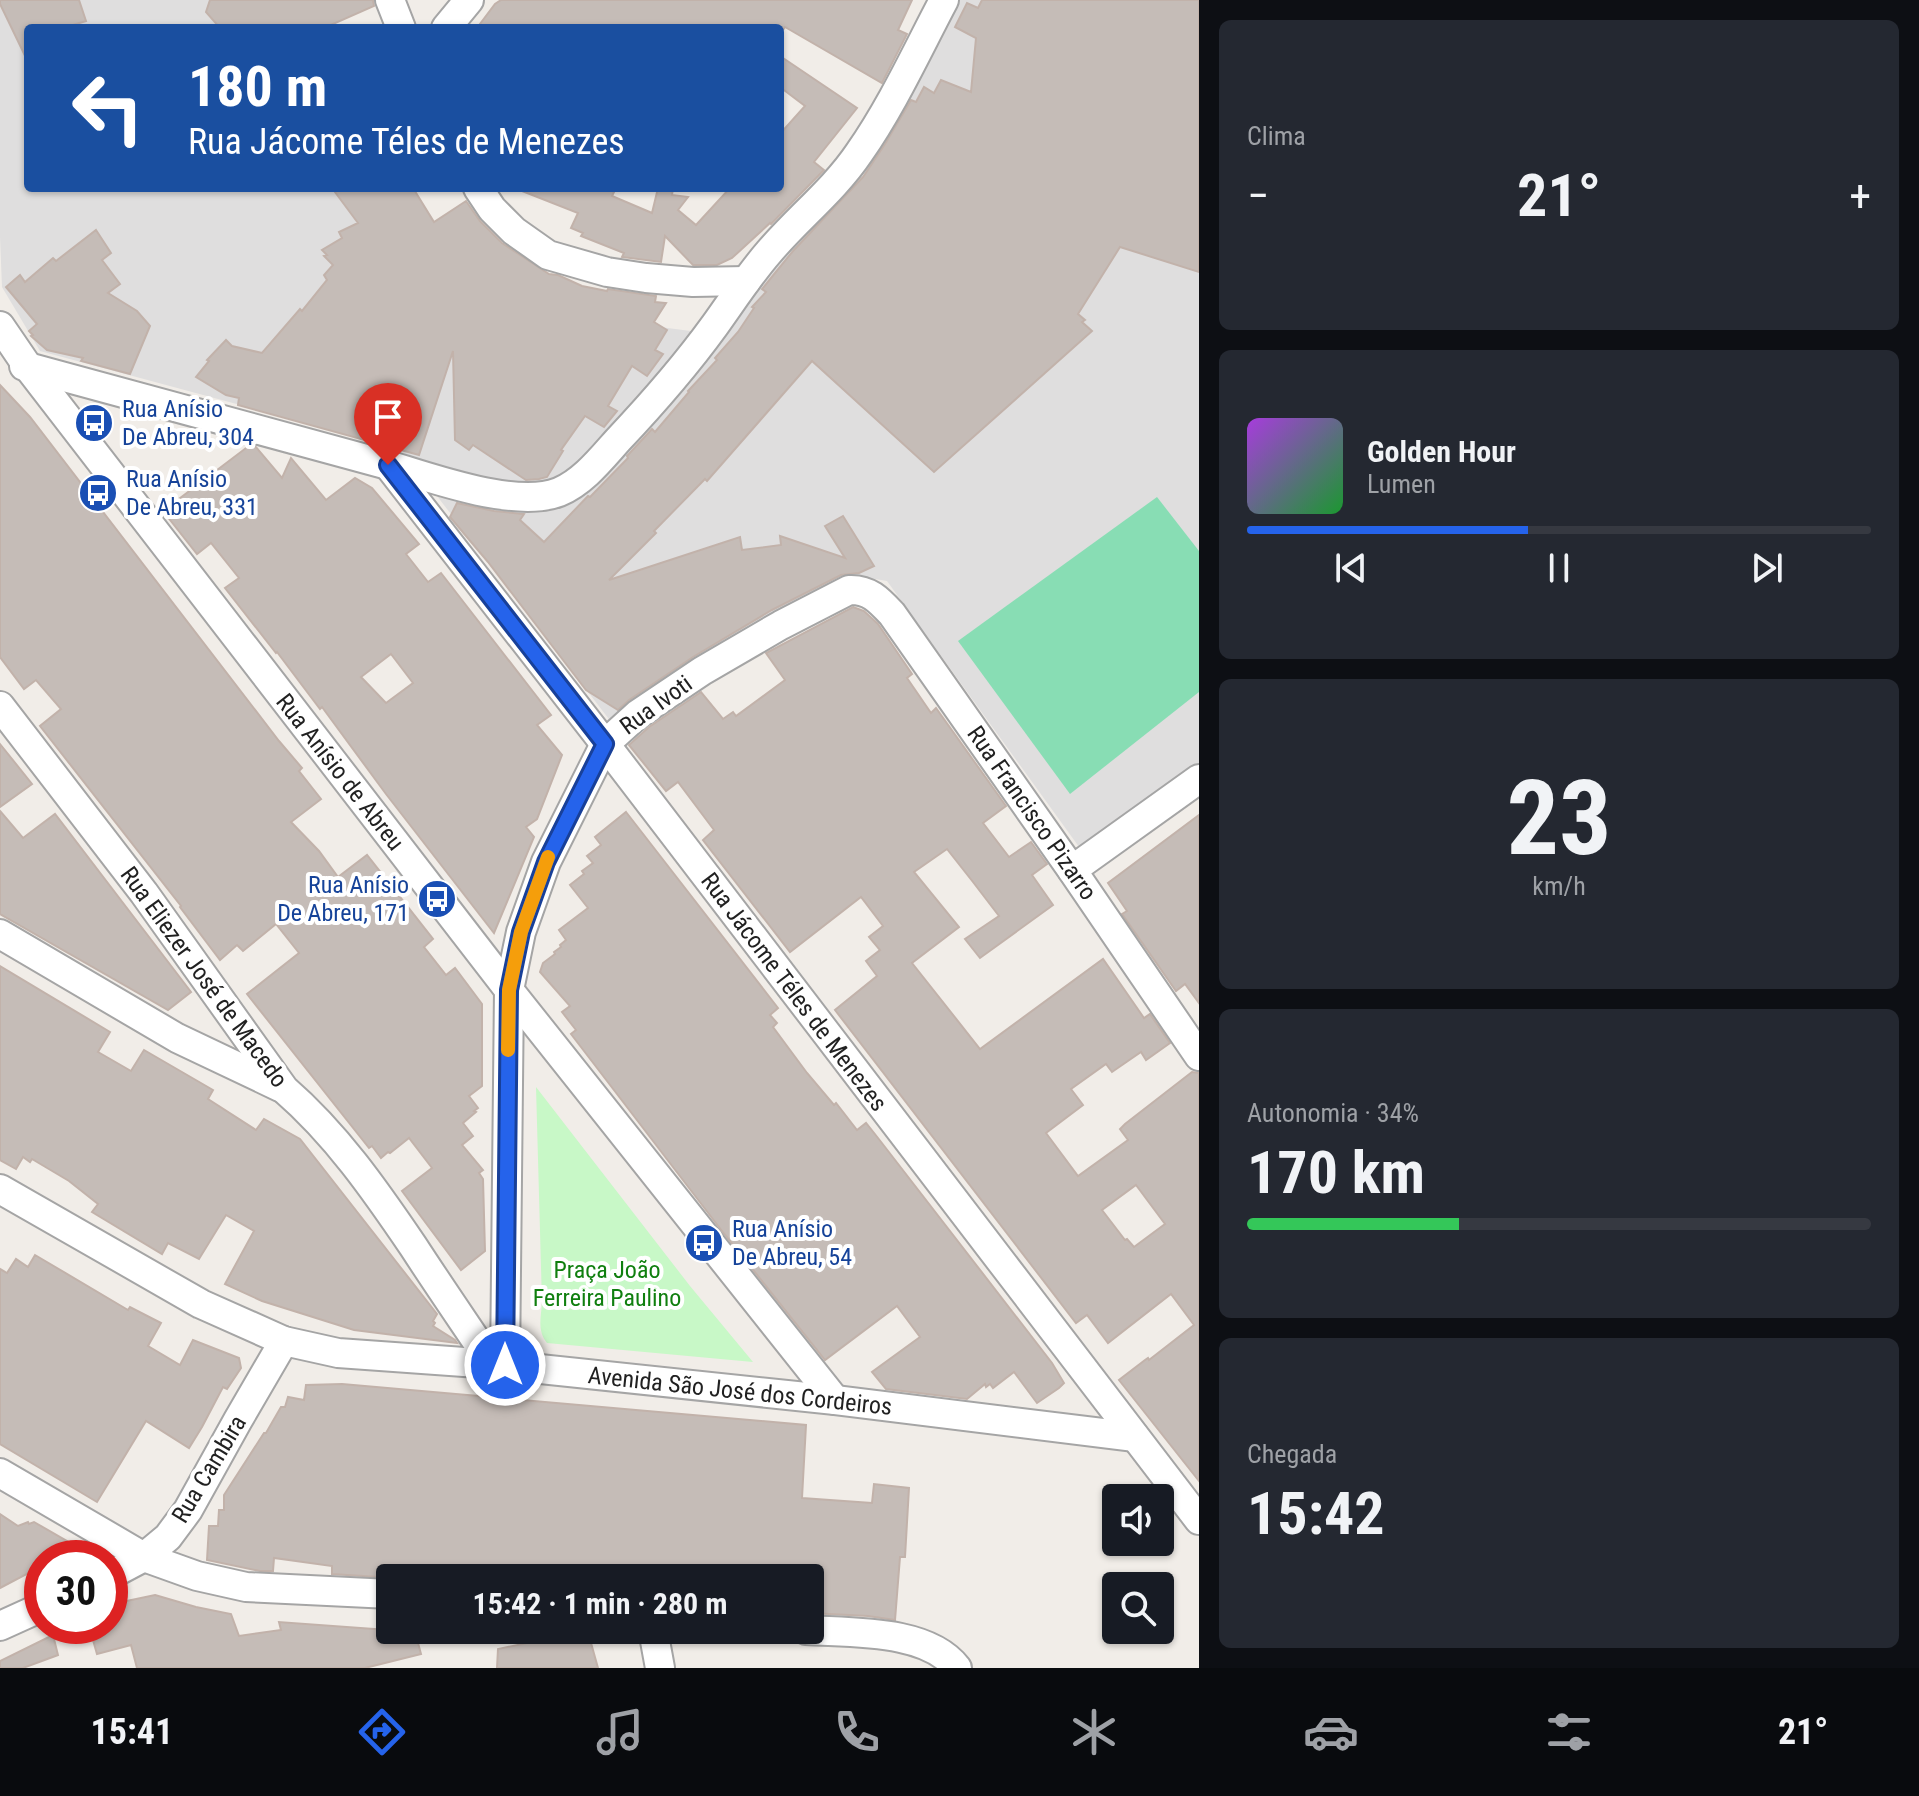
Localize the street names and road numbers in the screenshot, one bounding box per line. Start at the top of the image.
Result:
street label: Rua Ivoti [615,670,697,740]
street label: Rua Anísio de Abreu [270,688,410,856]
street label: Rua Francisco Pizarro [961,721,1103,905]
street label: Rua Eliezer José de Macedo [115,861,293,1093]
street label: Rua Jácome Téles de Menezes [695,867,893,1117]
street label: Avenida São José dos Cordeiros [587,1361,893,1421]
street label: Rua Cambira [166,1410,252,1528]

